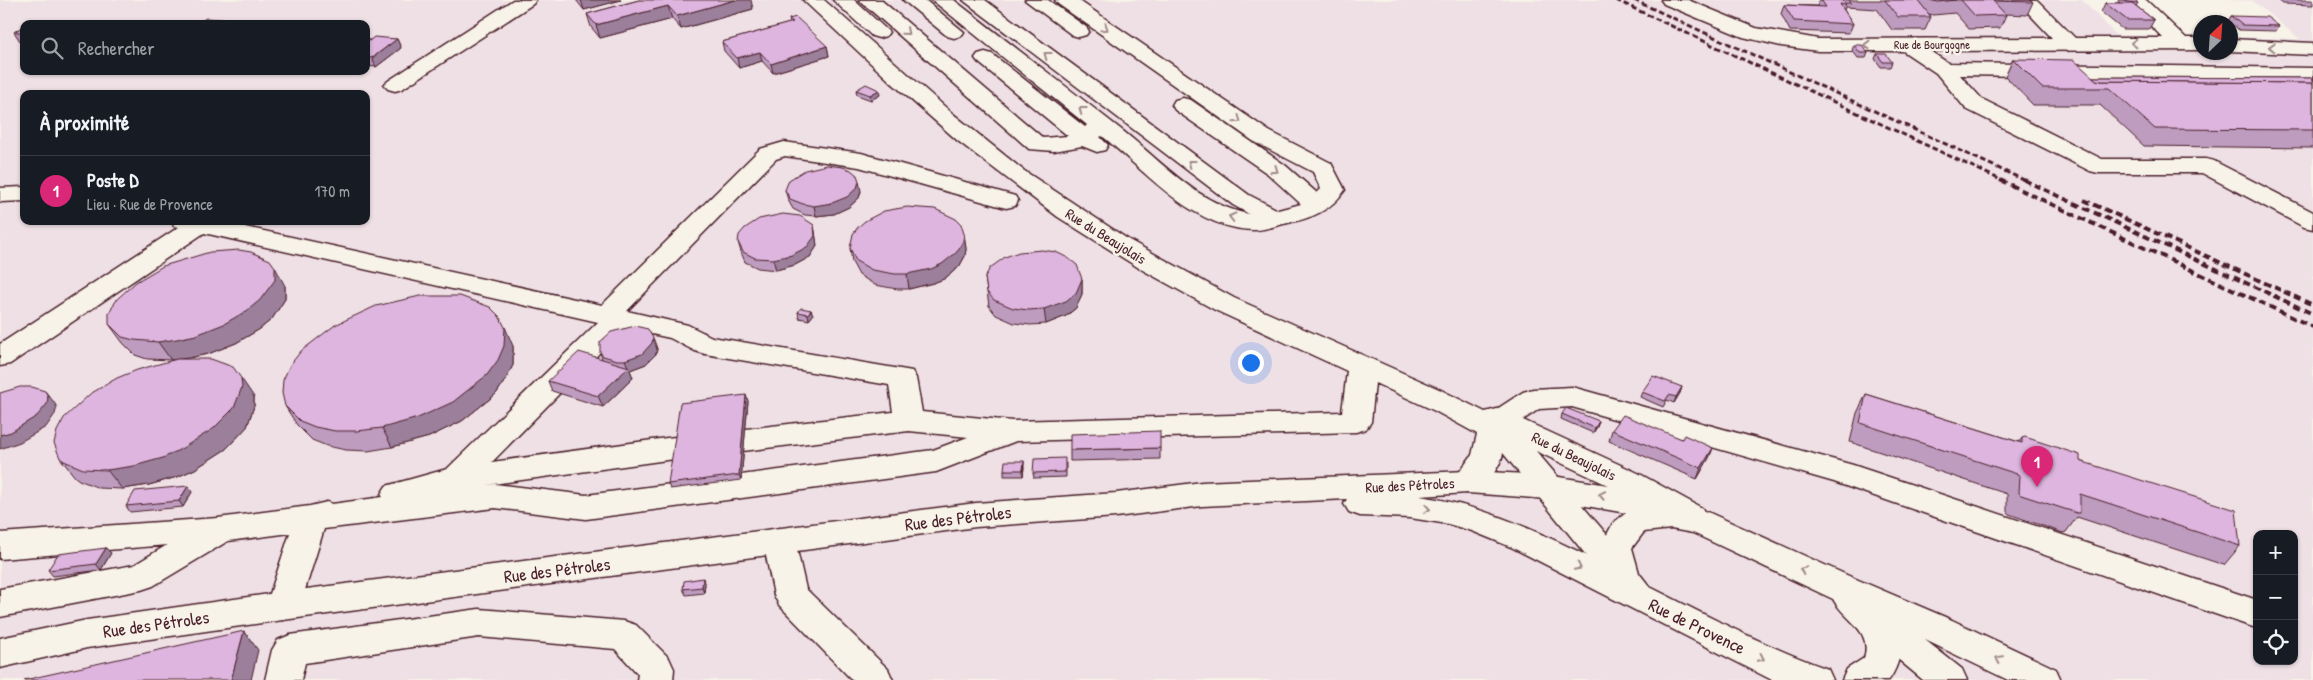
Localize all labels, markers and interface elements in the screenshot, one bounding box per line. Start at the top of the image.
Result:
north arrow [2193,15,2238,60]
search box [20,20,370,75]
one-way arrow [1099,22,1108,31]
one-way arrow [900,26,909,35]
icon: search [38,34,66,62]
text: Rechercher [78,35,155,61]
street label: Rue de Bourgogne [1894,36,1970,53]
one-way arrow [2130,38,2138,48]
one-way arrow [1863,40,1870,50]
one-way arrow [2267,42,2275,52]
one-way arrow [1043,52,1053,61]
one-way arrow [1078,106,1087,115]
text: À proximité [40,108,129,137]
one-way arrow [1233,114,1242,123]
one-way arrow [1188,160,1197,168]
one-way arrow [1269,164,1279,173]
text: Poste D [87,167,139,193]
text: 1 [53,180,59,202]
text: 170 m [315,180,350,202]
text: Lieu · Rue de Provence [87,193,213,215]
street label: Rue du Beaujolais [1062,203,1151,269]
one-way arrow [1227,212,1236,223]
your location [1238,350,1264,376]
street label: Rue du Beaujolais [1528,426,1620,486]
pin: 1 [2021,446,2053,487]
street label: Rue des Pétroles [1365,472,1455,498]
one-way arrow [1597,491,1606,501]
street label: Rue des Pétroles [903,499,1013,537]
one-way arrow [1423,503,1431,513]
map controls [2253,530,2298,665]
button: + [2253,530,2298,575]
street label: Rue des Pétroles [502,551,612,589]
one-way arrow [1572,561,1581,571]
one-way arrow [1800,567,1809,577]
button: − [2253,575,2298,620]
street label: Rue de Provence [1645,592,1749,660]
street label: Rue des Pétroles [101,604,211,644]
button: locate [2253,620,2298,665]
one-way arrow [1756,652,1765,663]
one-way arrow [1995,655,2004,665]

